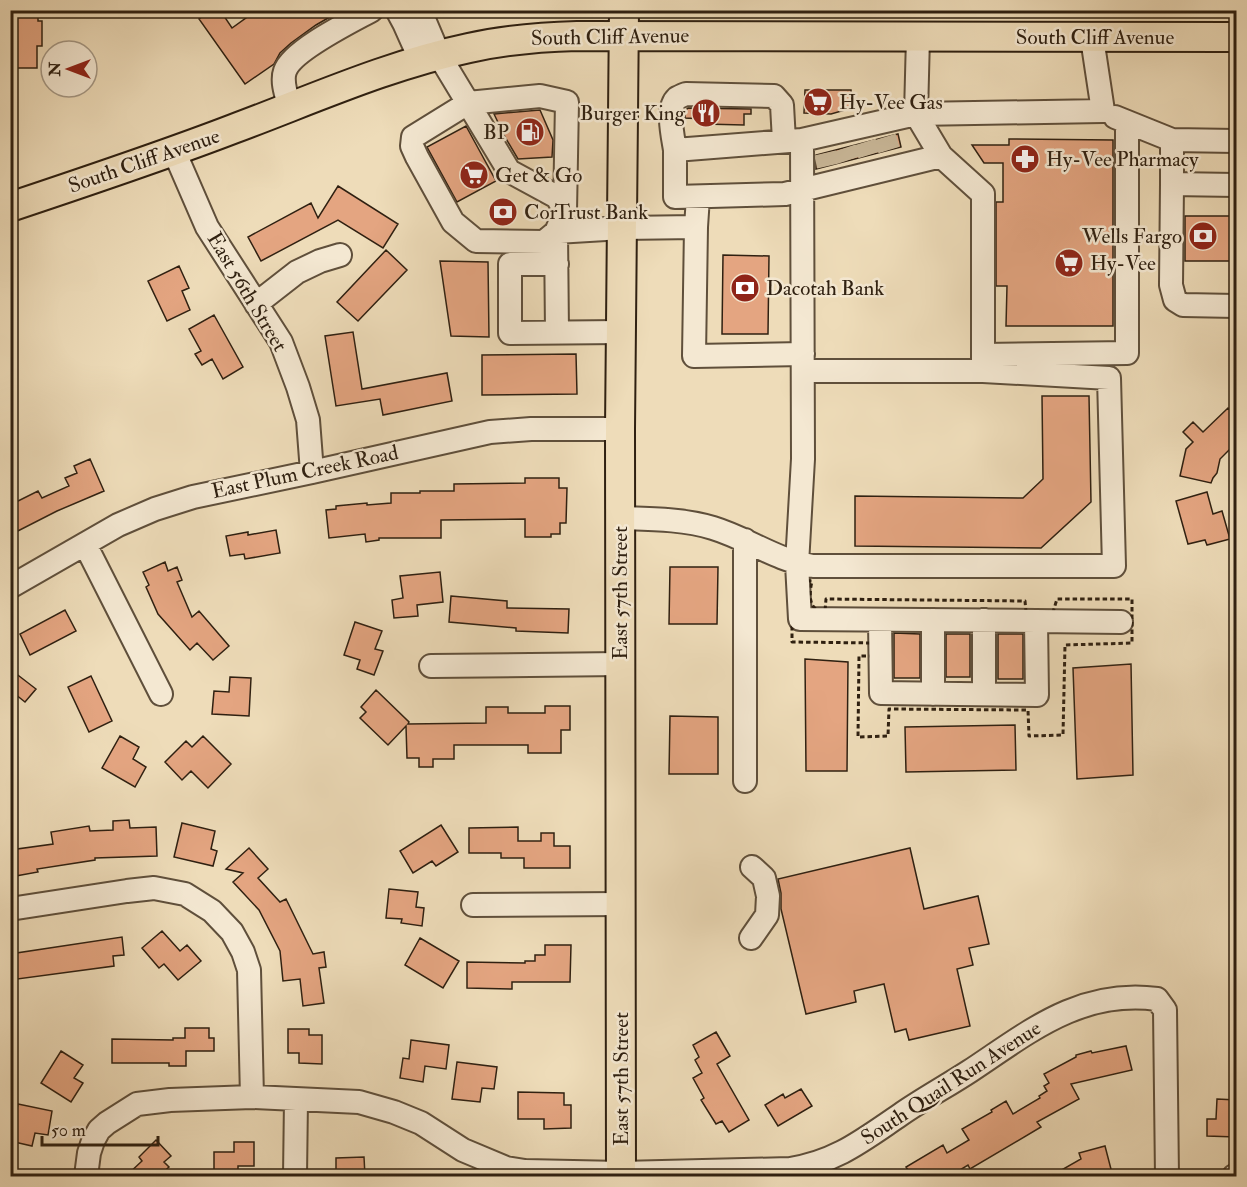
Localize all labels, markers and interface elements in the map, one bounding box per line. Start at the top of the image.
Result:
street label: South Cliff Avenue [531,22,690,52]
street label: South Cliff Avenue [1016,24,1174,51]
north arrow [39,39,99,99]
text: N [45,61,65,77]
supermarket icon: Hy-Vee Gas [802,86,834,118]
place label: Hy-Vee Gas [839,89,943,116]
restaurant icon: Burger King [690,97,722,129]
place label: Burger King [580,100,686,127]
fuel station icon: BP [514,116,546,148]
place label: BP [483,119,509,146]
street label: South Cliff Avenue [65,122,223,200]
pharmacy icon: Hy-Vee Pharmacy [1009,143,1041,175]
place label: Hy-Vee Pharmacy [1046,146,1199,173]
supermarket icon: Get & Go [458,159,490,191]
place label: Get & Go [495,162,582,189]
bank icon: CorTrust Bank [487,196,519,228]
place label: CorTrust Bank [524,199,648,226]
bank icon: Wells Fargo [1187,220,1219,252]
place label: Wells Fargo [1081,223,1182,250]
street label: East 56th Street [201,227,293,357]
supermarket icon: Hy-Vee [1053,247,1085,279]
place label: Hy-Vee [1090,250,1156,277]
bank icon: Dacotah Bank [729,272,761,304]
place label: Dacotah Bank [766,275,884,302]
street label: East Plum Creek Road [209,439,401,505]
street label: East 57th Street [607,526,634,660]
street label: East 57th Street [608,1012,635,1146]
street label: South Quail Run Avenue [856,1015,1046,1151]
scale bar [42,1109,158,1147]
text: 50 m [51,1119,86,1142]

